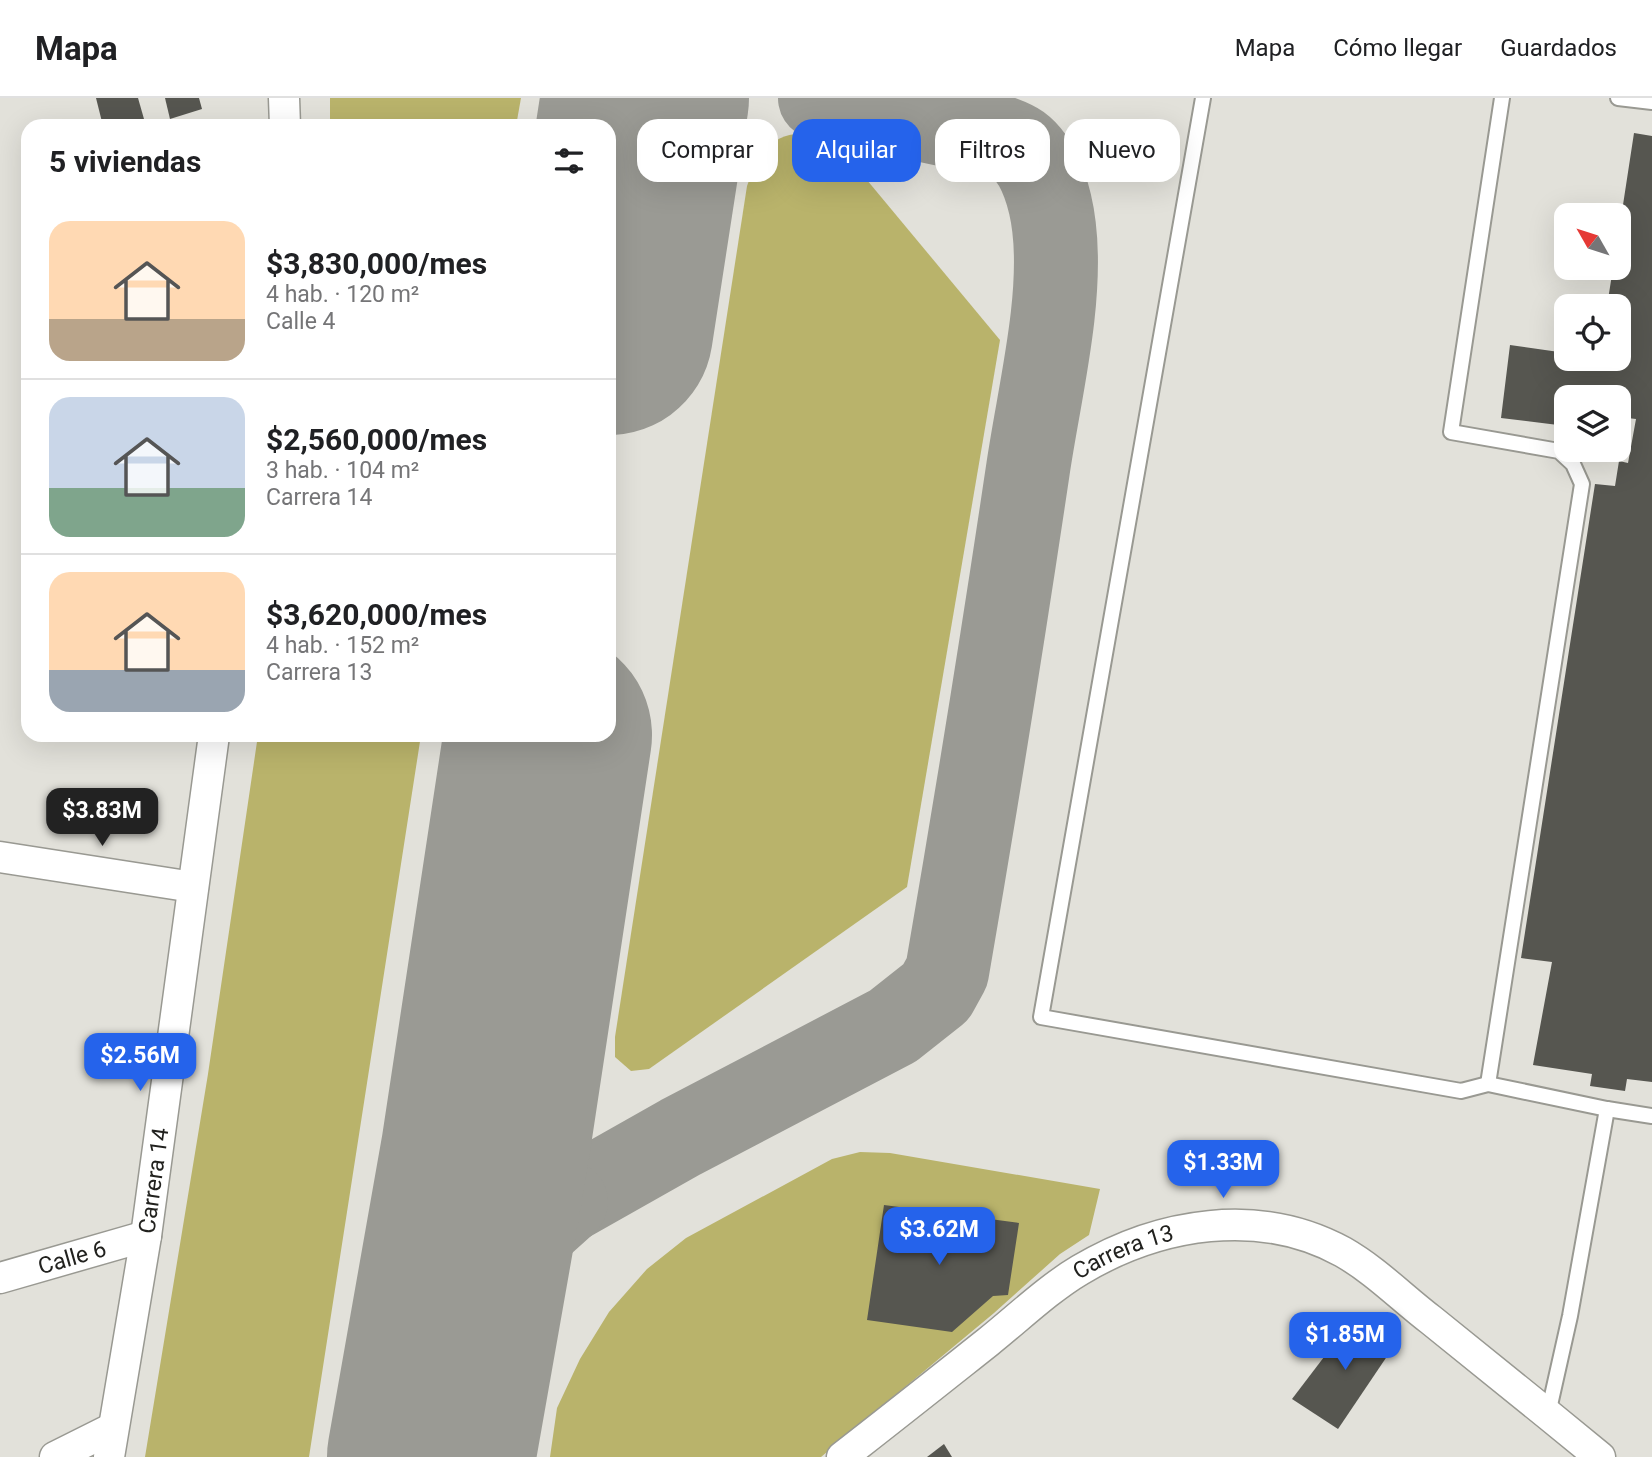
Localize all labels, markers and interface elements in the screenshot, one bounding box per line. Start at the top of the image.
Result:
text: Mapa [35,29,118,68]
text: Mapa [1235,34,1295,62]
text: Cómo llegar [1333,34,1462,62]
text: Guardados [1500,34,1617,62]
chip: Comprar [637,119,778,182]
chip: Alquilar [792,119,921,182]
chip: Filtros [935,119,1050,182]
chip: Nuevo [1064,119,1180,182]
icon: filters [550,142,588,180]
text: 5 viviendas [49,144,201,179]
north arrow [1554,203,1631,280]
map controls [1554,203,1631,462]
text: $3,830,000/mes [266,246,487,281]
icon: home [105,249,189,333]
text: 4 hab. · 120 m² [266,281,419,308]
button: locate [1554,294,1631,371]
text: Calle 4 [266,308,336,335]
button: layers [1554,385,1631,462]
text: $2,560,000/mes [266,422,487,457]
icon: home [105,425,189,509]
text: 3 hab. · 104 m² [266,457,419,484]
text: Carrera 14 [266,484,372,511]
text: $3,620,000/mes [266,597,487,632]
icon: home [105,600,189,684]
text: 4 hab. · 152 m² [266,632,419,659]
text: Carrera 13 [266,659,372,686]
pin: $3.83M [45,788,159,848]
text: $3.83M [62,797,142,824]
pin: $2.56M [83,1034,197,1093]
text: $2.56M [100,1042,180,1069]
street label: Carrera 14 [133,1126,175,1235]
pin: $1.33M [1166,1140,1280,1200]
text: $1.33M [1183,1149,1263,1176]
pin: $3.62M [882,1208,996,1267]
text: $3.62M [899,1216,979,1243]
street label: Carrera 13 [1068,1220,1176,1285]
street label: Calle 6 [35,1235,109,1280]
pin: $1.85M [1288,1312,1402,1372]
text: $1.85M [1305,1321,1385,1348]

